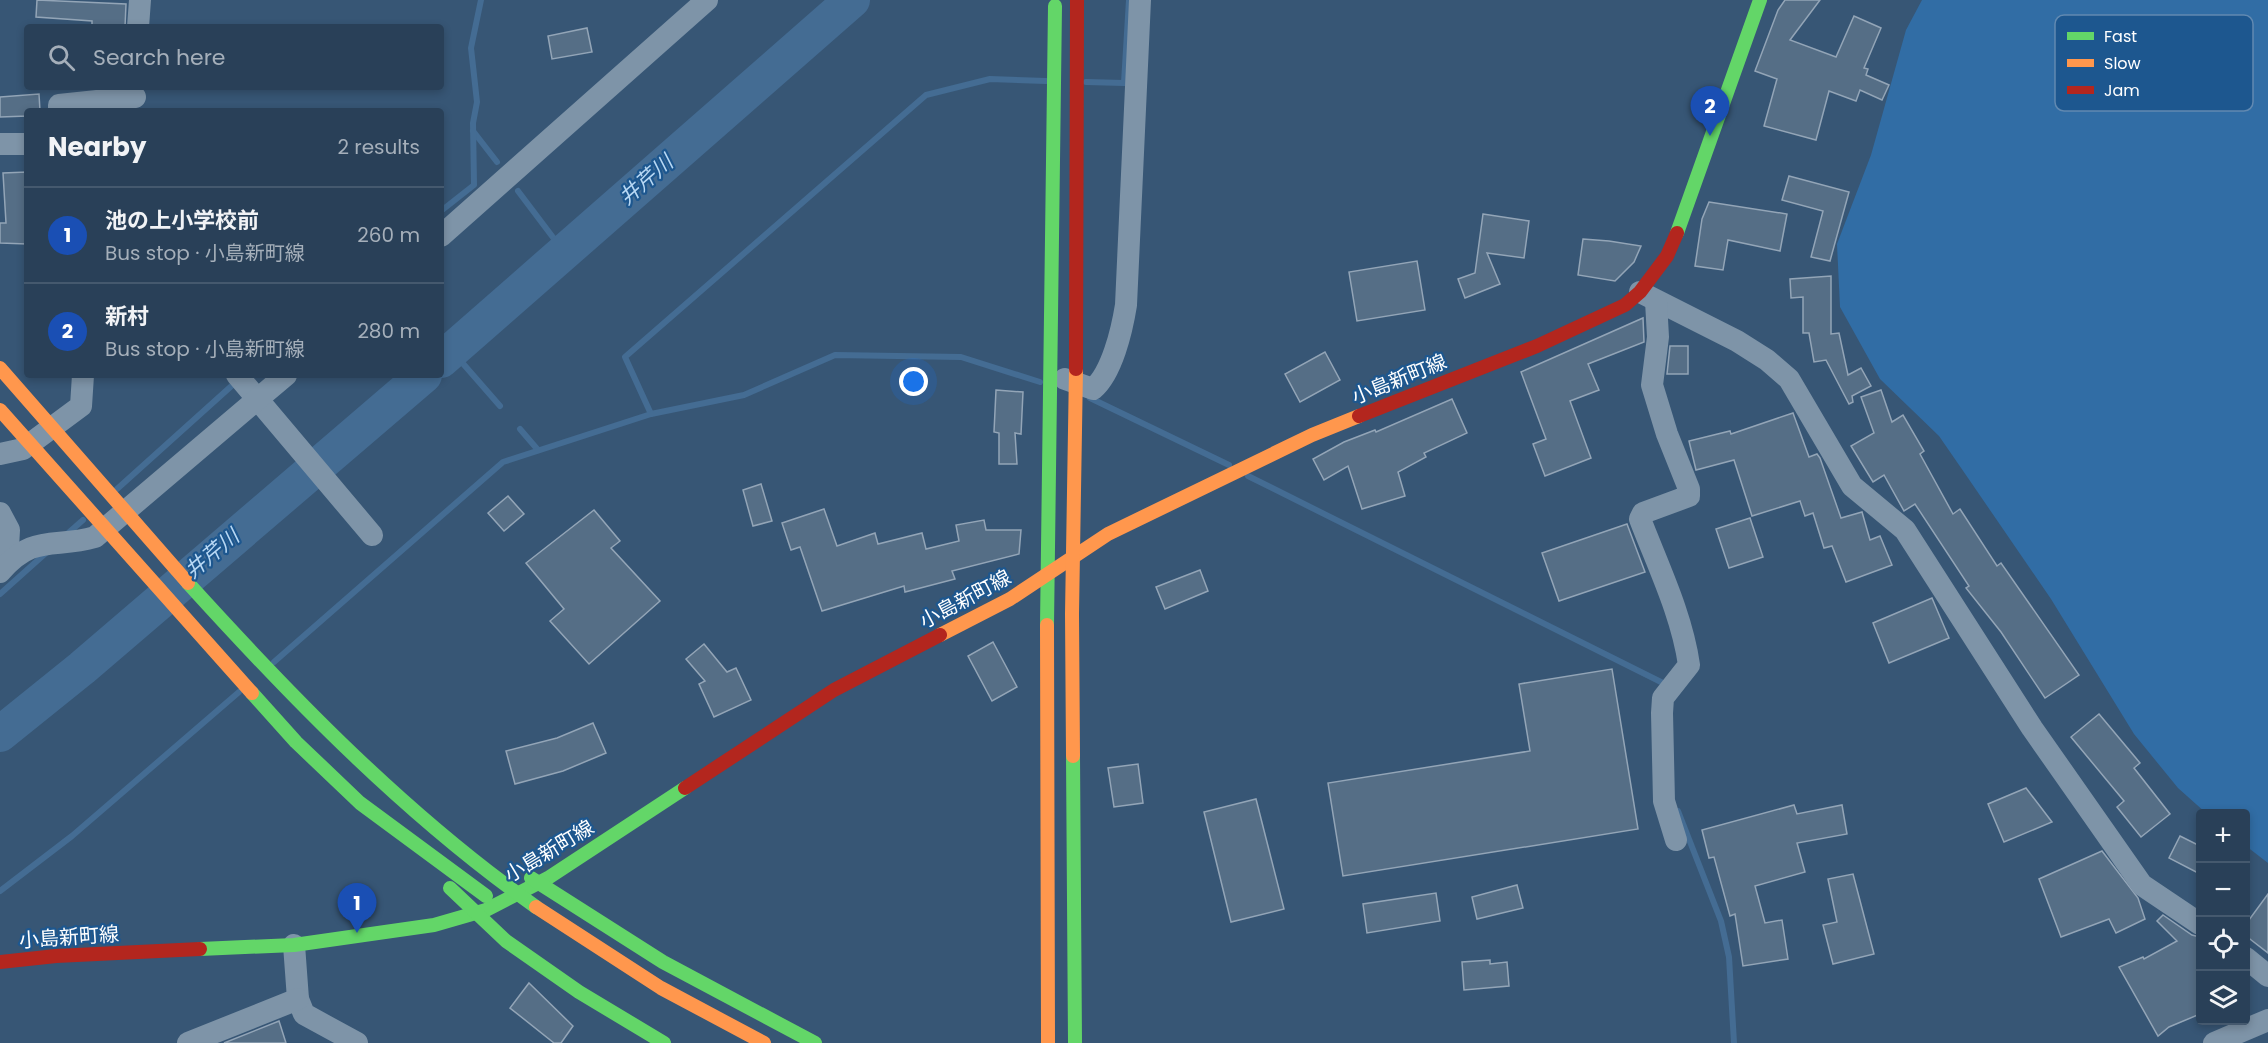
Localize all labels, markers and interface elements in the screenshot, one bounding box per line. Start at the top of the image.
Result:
legend [2055,15,2253,111]
search box [24,24,444,90]
text: Fast [2104,25,2137,48]
icon: search [45,41,78,74]
text: Search here [93,42,226,73]
text: Slow [2104,52,2141,75]
text: Jam [2104,79,2140,102]
pin: 2 [1690,86,1730,136]
text: Nearby [48,129,146,165]
text: 2 results [337,133,420,161]
water label: 井芹川 [612,147,680,211]
text: 池の上小学校前 [105,205,259,236]
text: 1 [64,221,71,249]
text: 260 m [357,221,420,249]
text: Bus stop · 小島新町線 [105,239,305,267]
text: 新村 [105,301,149,332]
text: 2 [62,317,73,345]
text: 280 m [357,317,420,345]
text: Bus stop · 小島新町線 [105,335,305,363]
street label: 小島新町線 [1347,347,1451,411]
your location [899,367,928,396]
water label: 井芹川 [178,521,247,585]
street label: 小島新町線 [914,563,1016,635]
map controls [2196,809,2250,1025]
button: + [2196,809,2250,863]
street label: 小島新町線 [499,813,599,889]
button: − [2196,863,2250,917]
pin: 1 [338,884,376,933]
button: locate [2196,917,2250,971]
street label: 小島新町線 [18,920,120,954]
button: layers [2196,971,2250,1025]

